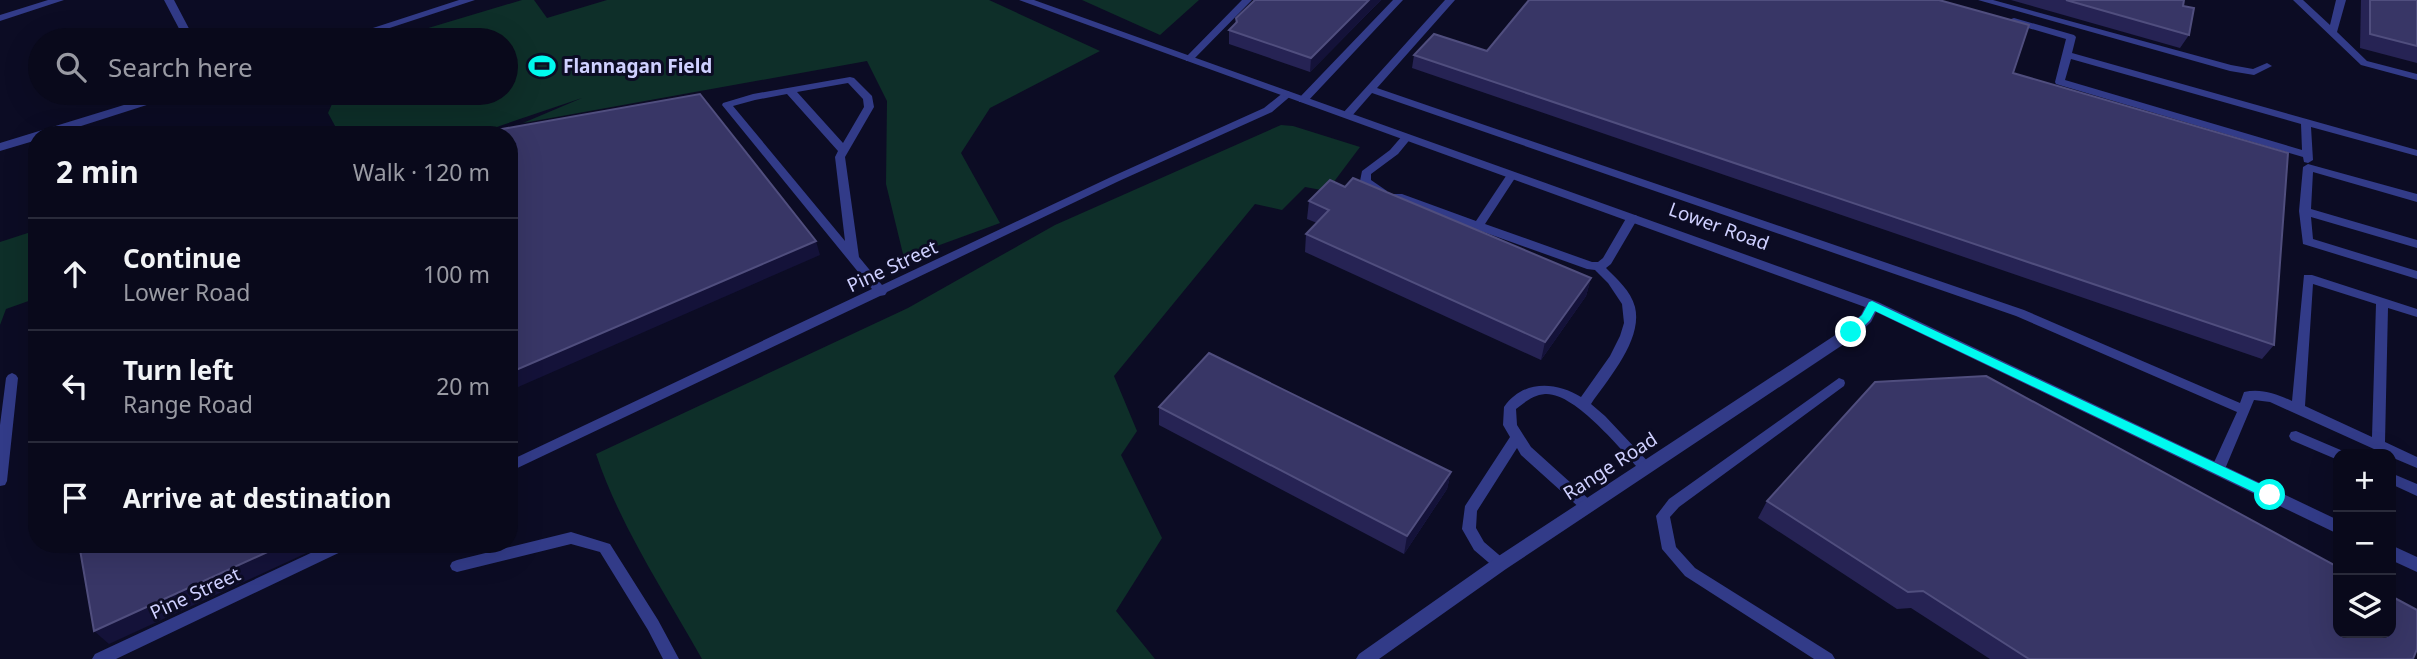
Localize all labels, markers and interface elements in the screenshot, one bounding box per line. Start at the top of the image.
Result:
search box [28,28,518,105]
icon: search [52,48,90,86]
text: Search here [108,49,253,85]
sports icon: Flannagan Field [527,51,557,81]
place label: Flannagan Field [563,53,712,79]
text: 2 min [56,151,139,192]
text: Walk · 120 m [353,156,490,188]
street label: Lower Road [1665,196,1773,256]
street label: Pine Street [843,234,942,298]
text: Continue [123,240,241,276]
icon: ahead [56,255,94,293]
text: 100 m [423,258,490,290]
text: Lower Road [123,276,250,308]
route end [1835,316,1866,347]
text: Turn left [123,352,234,388]
icon: left [56,367,94,405]
text: 20 m [436,370,490,402]
text: Range Road [123,388,253,420]
street label: Range Road [1558,426,1662,506]
map controls [2333,449,2396,638]
button: + [2333,449,2396,512]
icon: arrive [56,479,94,517]
route start [2254,479,2285,510]
text: Arrive at destination [123,480,392,516]
button: − [2333,512,2396,575]
street label: Pine Street [146,561,245,625]
button: layers [2333,575,2396,638]

